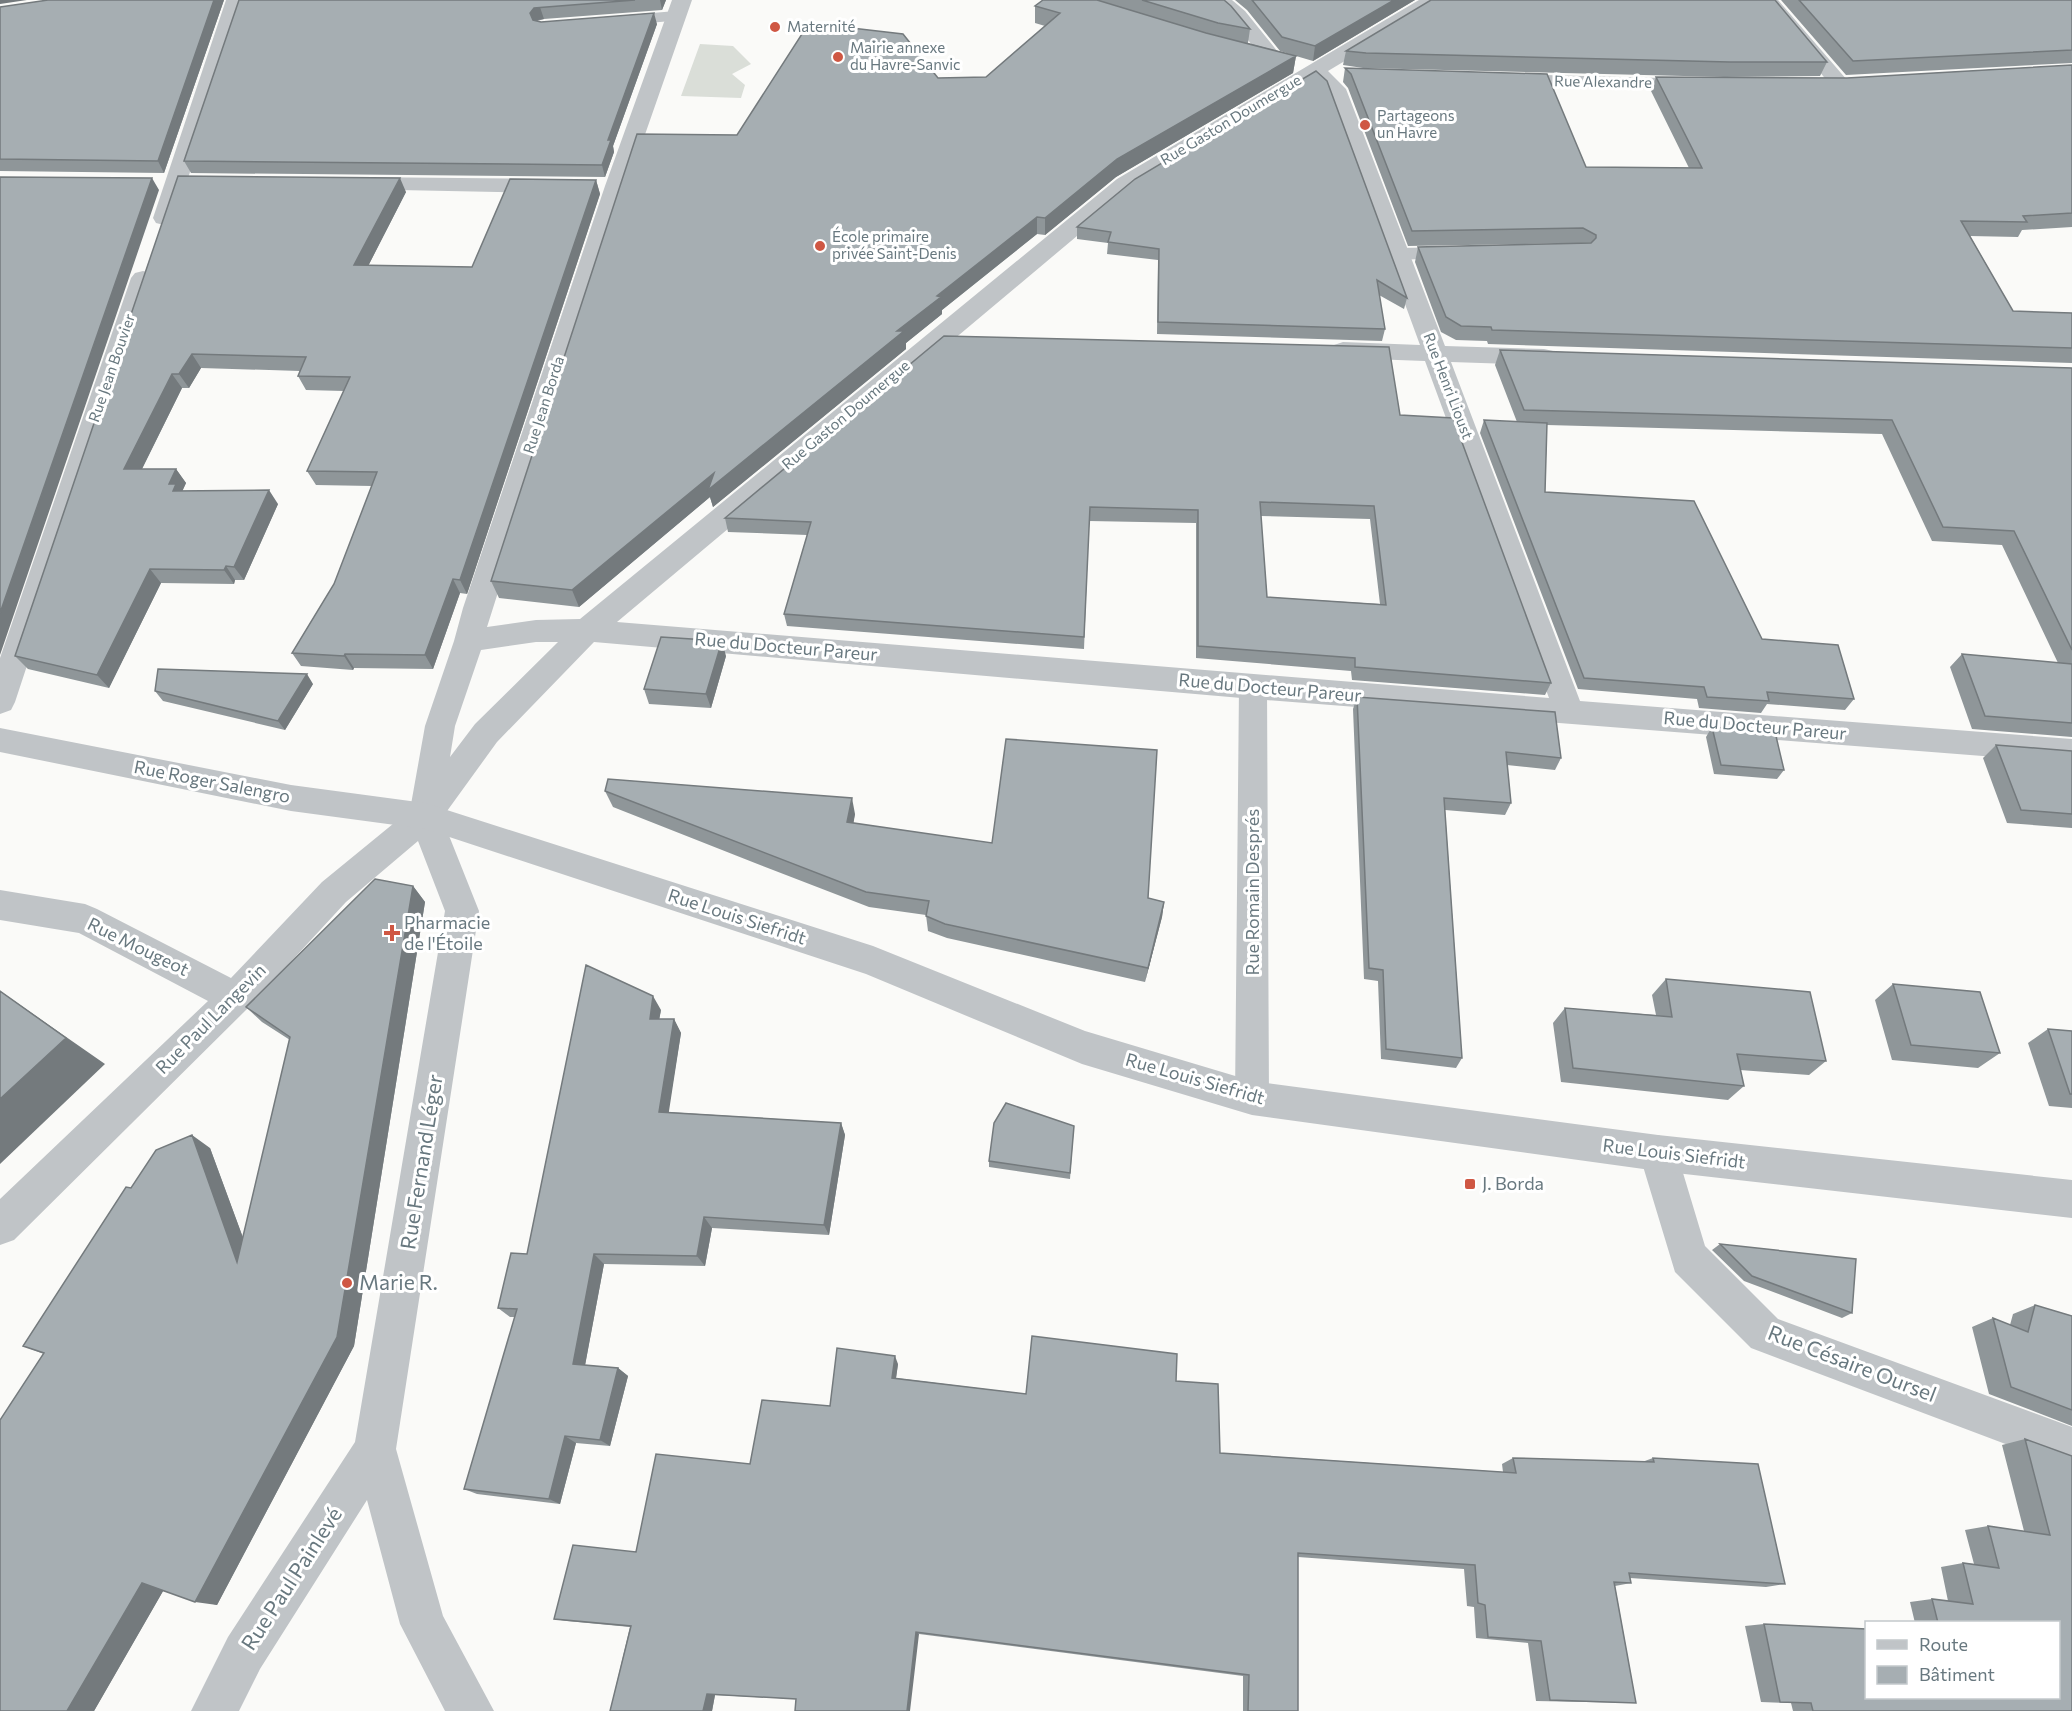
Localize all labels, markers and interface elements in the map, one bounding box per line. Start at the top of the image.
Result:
place label: Maternité [787,17,855,35]
marker: Maternité [768,20,782,34]
place label: Mairie annexe du Havre-Sanvic [850,38,961,73]
marker: Mairie annexe du Havre-Sanvic [831,50,845,64]
street label: Rue Gaston Doumergue [1157,70,1304,168]
street label: Rue Alexandre [1554,71,1652,91]
place label: Partageons un Havre [1377,106,1455,141]
marker: Partageons un Havre [1358,118,1372,132]
place label: École primaire privée Saint-Denis [832,226,957,262]
marker: École primaire privée Saint-Denis [813,239,827,253]
street label: Rue Jean Bouvier [84,311,138,424]
street label: Rue Henri Lioust [1420,330,1477,441]
street label: Rue Jean Borda [519,354,567,456]
street label: Rue Gaston Doumergue [778,356,913,473]
street label: Rue du Docteur Pareur [694,627,878,665]
street label: Rue du Docteur Pareur [1178,668,1362,706]
street label: Rue du Docteur Pareur [1663,706,1847,744]
street label: Rue Roger Salengro [132,755,292,807]
street label: Rue Romain Després [1241,809,1263,975]
street label: Rue Louis Siefridt [666,883,809,949]
place label: Pharmacie de l'Étoile [404,911,490,954]
street label: Rue Mougeot [84,912,193,980]
marker: Pharmacie de l'Étoile [385,926,399,940]
street label: Rue Paul Langevin [151,959,270,1078]
street label: Rue Louis Siefridt [1123,1048,1267,1108]
street label: Rue Fernand Léger [394,1073,447,1251]
street label: Rue Louis Siefridt [1602,1133,1747,1173]
place label: J. Borda [1482,1172,1544,1194]
marker: J. Borda [1463,1177,1477,1191]
place label: Marie R. [359,1269,438,1294]
marker: Marie R. [340,1276,354,1290]
street label: Rue Césaire Oursel [1765,1319,1940,1406]
street label: Rue Paul Painlevé [235,1502,346,1654]
legend [1865,1621,2060,1699]
text: Route [1919,1633,1968,1655]
text: Bâtiment [1919,1663,1995,1685]

